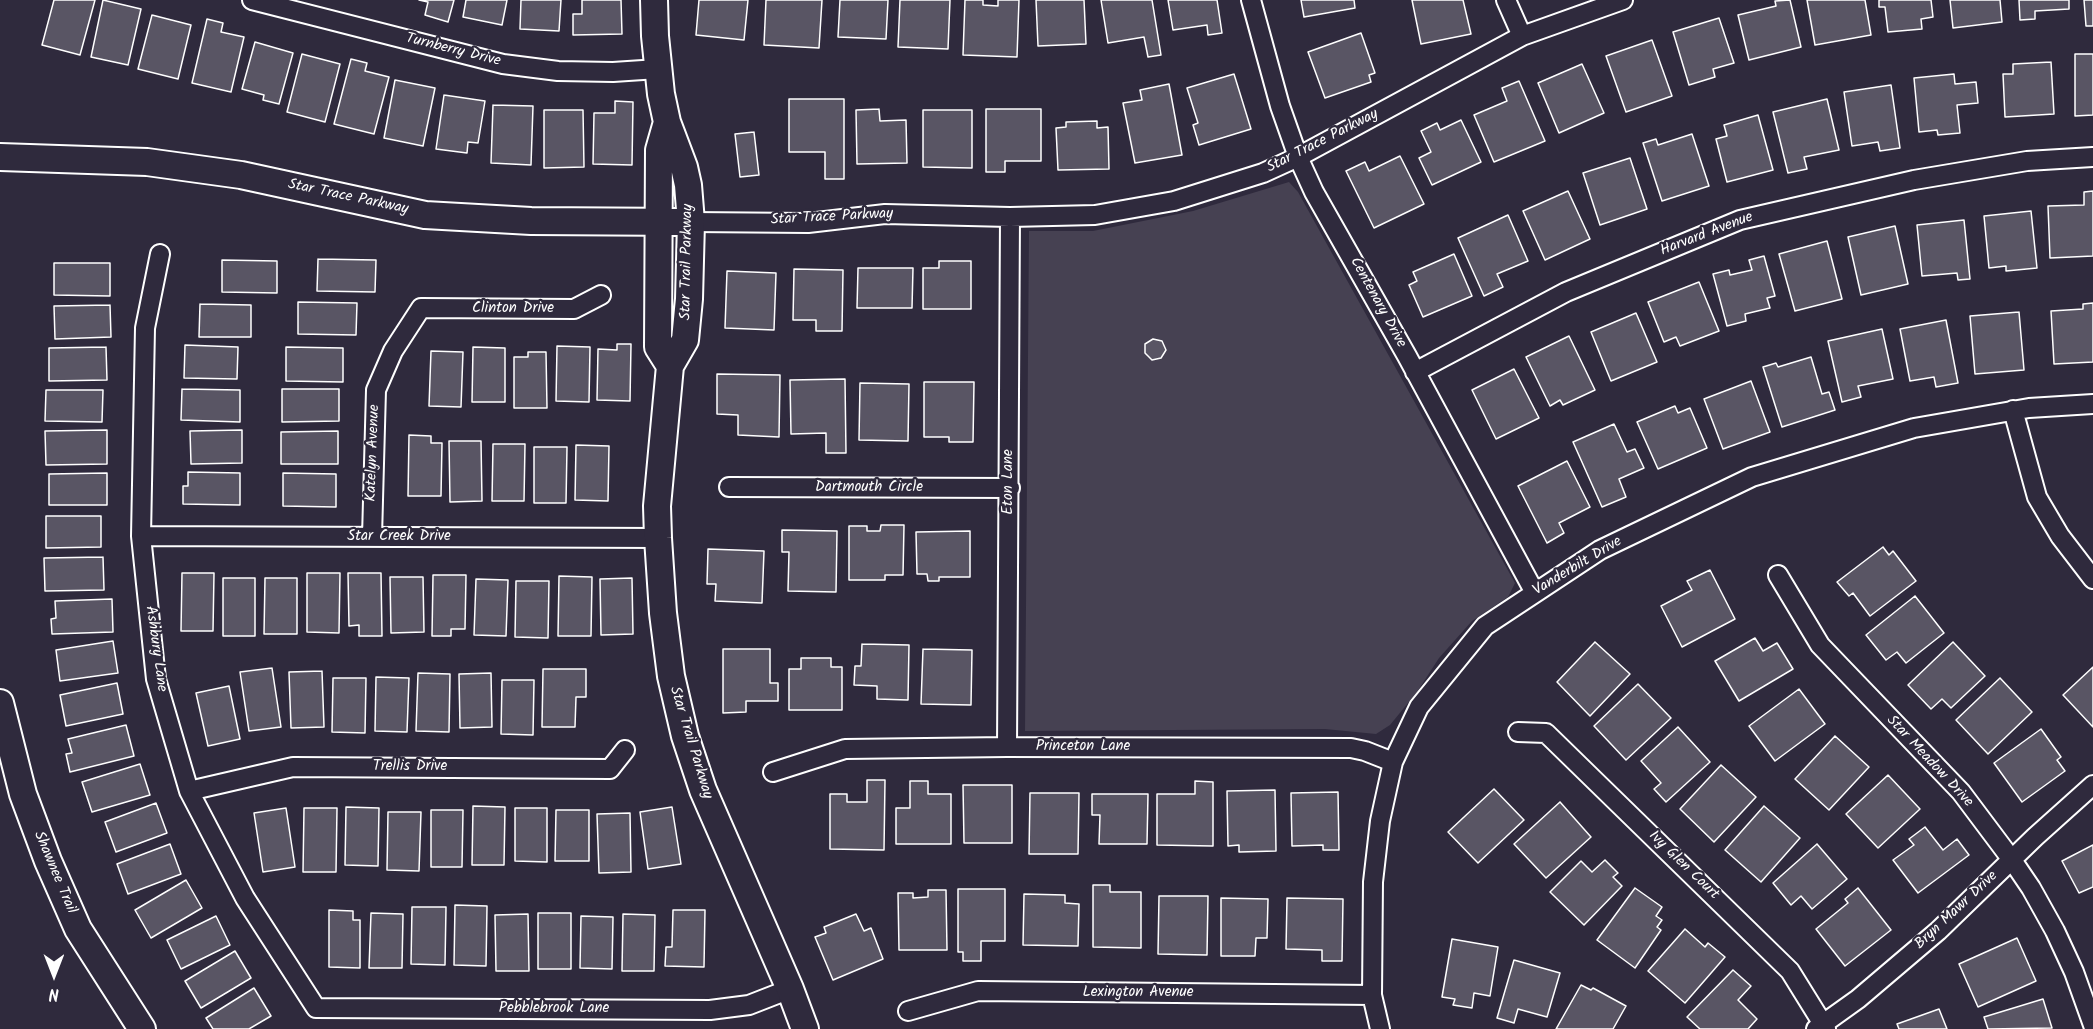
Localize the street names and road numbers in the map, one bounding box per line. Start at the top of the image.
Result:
street label: Turnberry Drive [404,31,502,71]
street label: Star Trace Parkway [1264,106,1382,178]
street label: Star Trace Parkway [286,176,410,220]
street label: Star Trail Parkway [678,204,698,320]
street label: Star Trace Parkway [770,206,894,230]
street label: Harvard Avenue [1658,209,1756,261]
street label: Centenary Drive [1345,255,1409,351]
street label: Clinton Drive [472,300,554,318]
street label: Katelyn Avenue [363,404,385,502]
street label: Eton Lane [1000,449,1018,515]
street label: Dartmouth Circle [815,479,923,497]
street label: Star Creek Drive [347,528,451,546]
street label: Vanderbilt Drive [1530,533,1626,601]
street label: Ashbury Lane [140,605,170,693]
street label: Star Trail Parkway [664,685,716,801]
street label: Star Meadow Drive [1882,712,1976,812]
street label: Princeton Lane [1036,738,1130,756]
street label: Trellis Drive [373,758,447,776]
street label: Ivy Glen Court [1644,828,1722,904]
street label: Shawnee Trail [29,829,79,917]
street label: Bryn Mawr Drive [1912,868,2002,954]
street label: Lexington Avenue [1083,984,1193,1002]
street label: Pebblebrook Lane [499,1000,609,1018]

